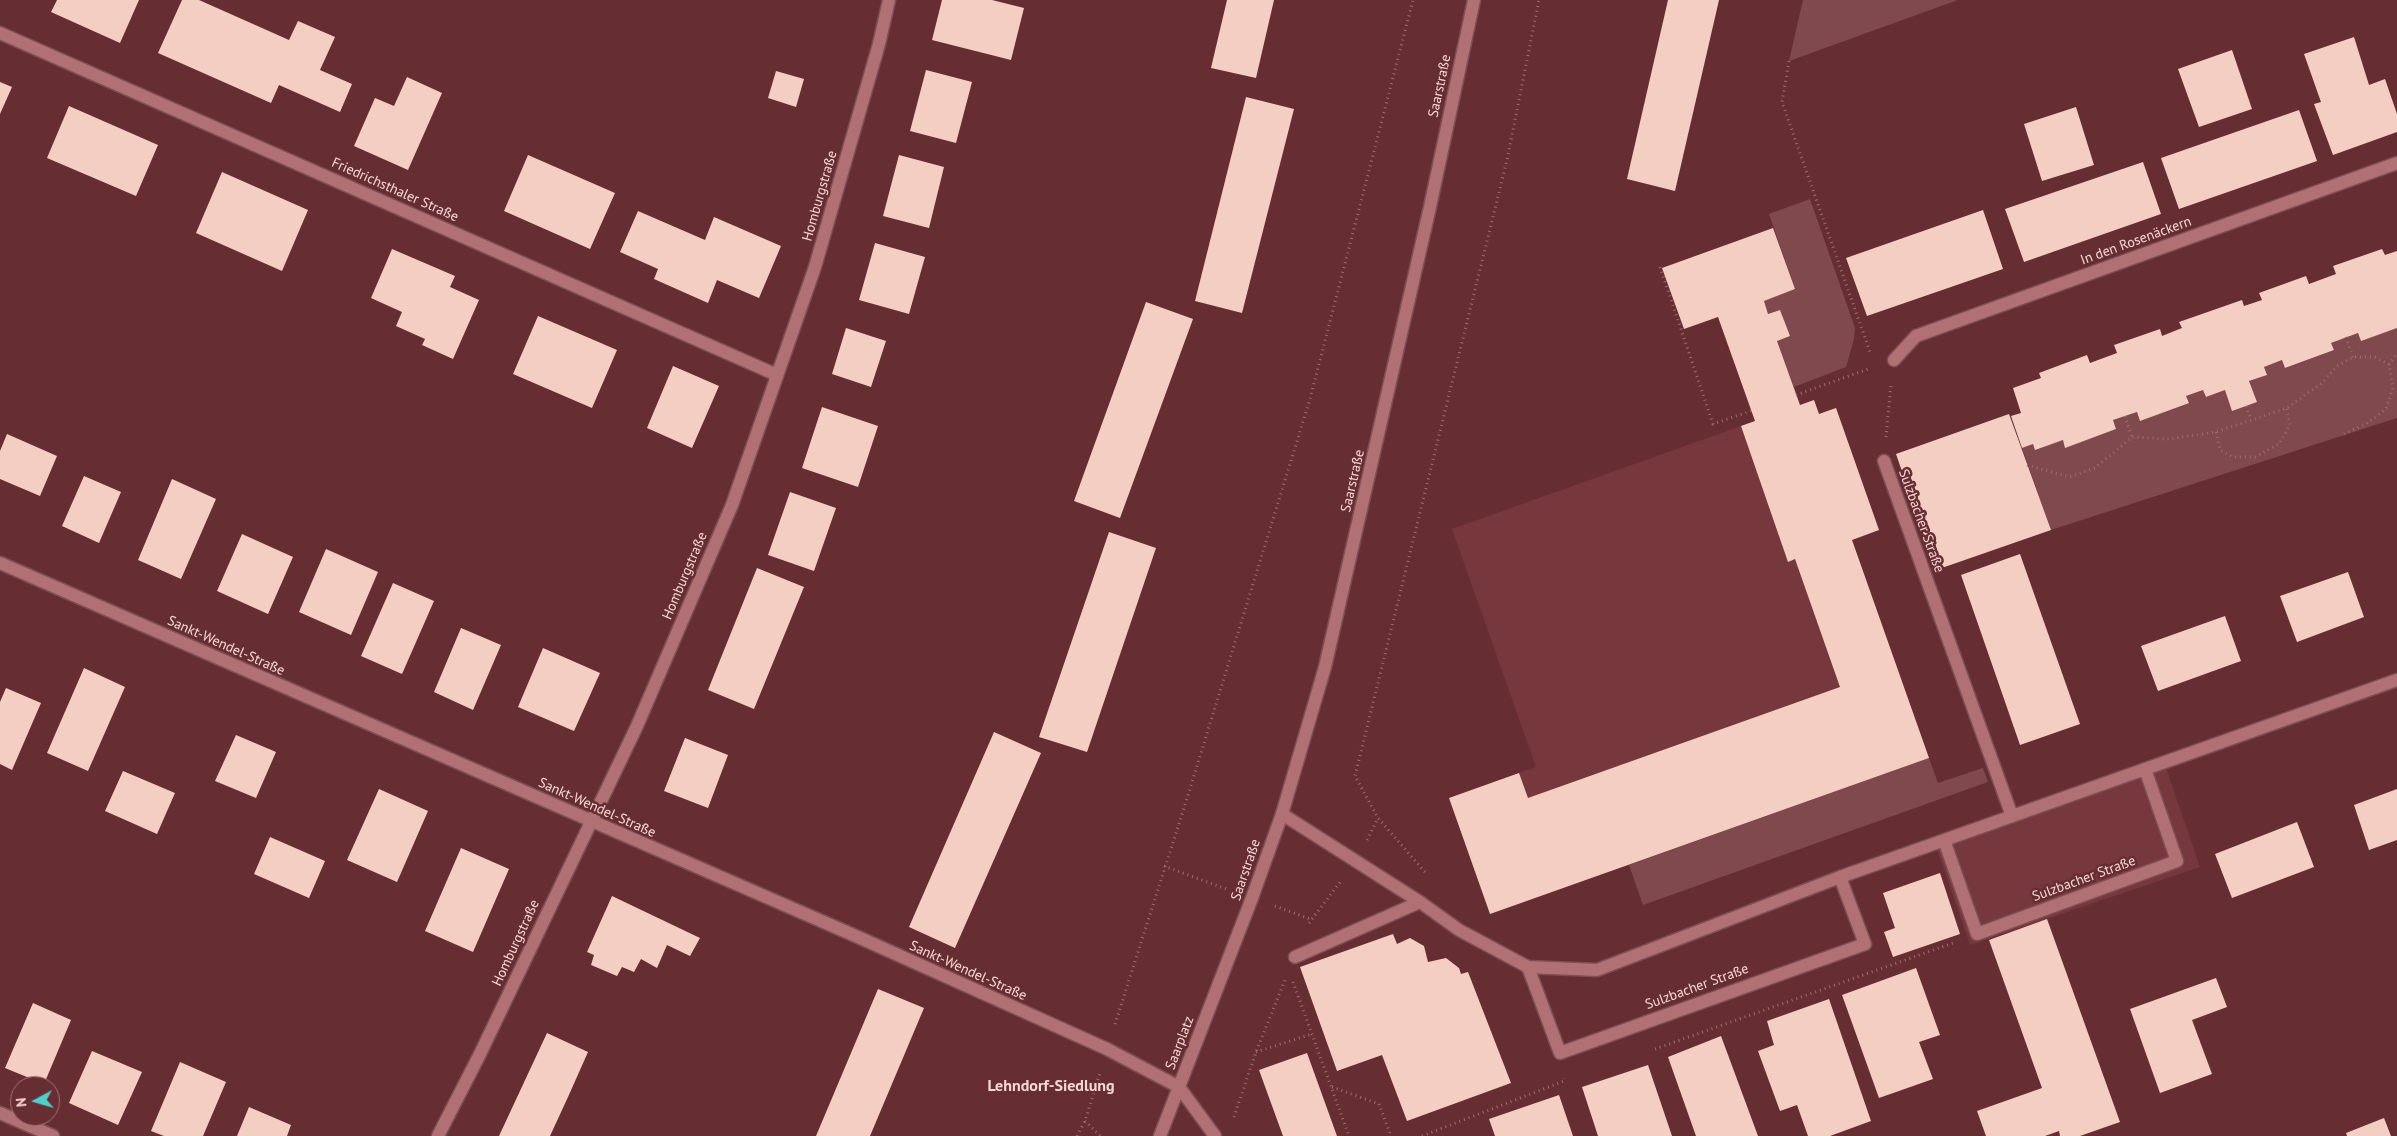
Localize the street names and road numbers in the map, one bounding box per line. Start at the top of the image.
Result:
street label: Saarstraße [1425,53,1455,119]
street label: Homburgstraße [799,149,841,243]
street label: Friedrichsthaler Straße [329,154,461,226]
street label: In den Rosenäckern [2078,213,2194,269]
street label: Saarstraße [1338,448,1368,514]
street label: Sulzbacher Straße [1895,467,1947,575]
street label: Homburgstraße [659,530,711,622]
street label: Sankt-Wendel-Straße [165,613,287,679]
street label: Sankt-Wendel-Straße [536,775,658,841]
street label: Saarstraße [1228,837,1264,903]
street label: Sulzbacher Straße [2030,853,2138,905]
street label: Homburgstraße [489,897,543,989]
street label: Sankt-Wendel-Straße [907,938,1029,1004]
street label: Sulzbacher Straße [1643,961,1751,1013]
street label: Saarplatz [1162,1014,1198,1072]

